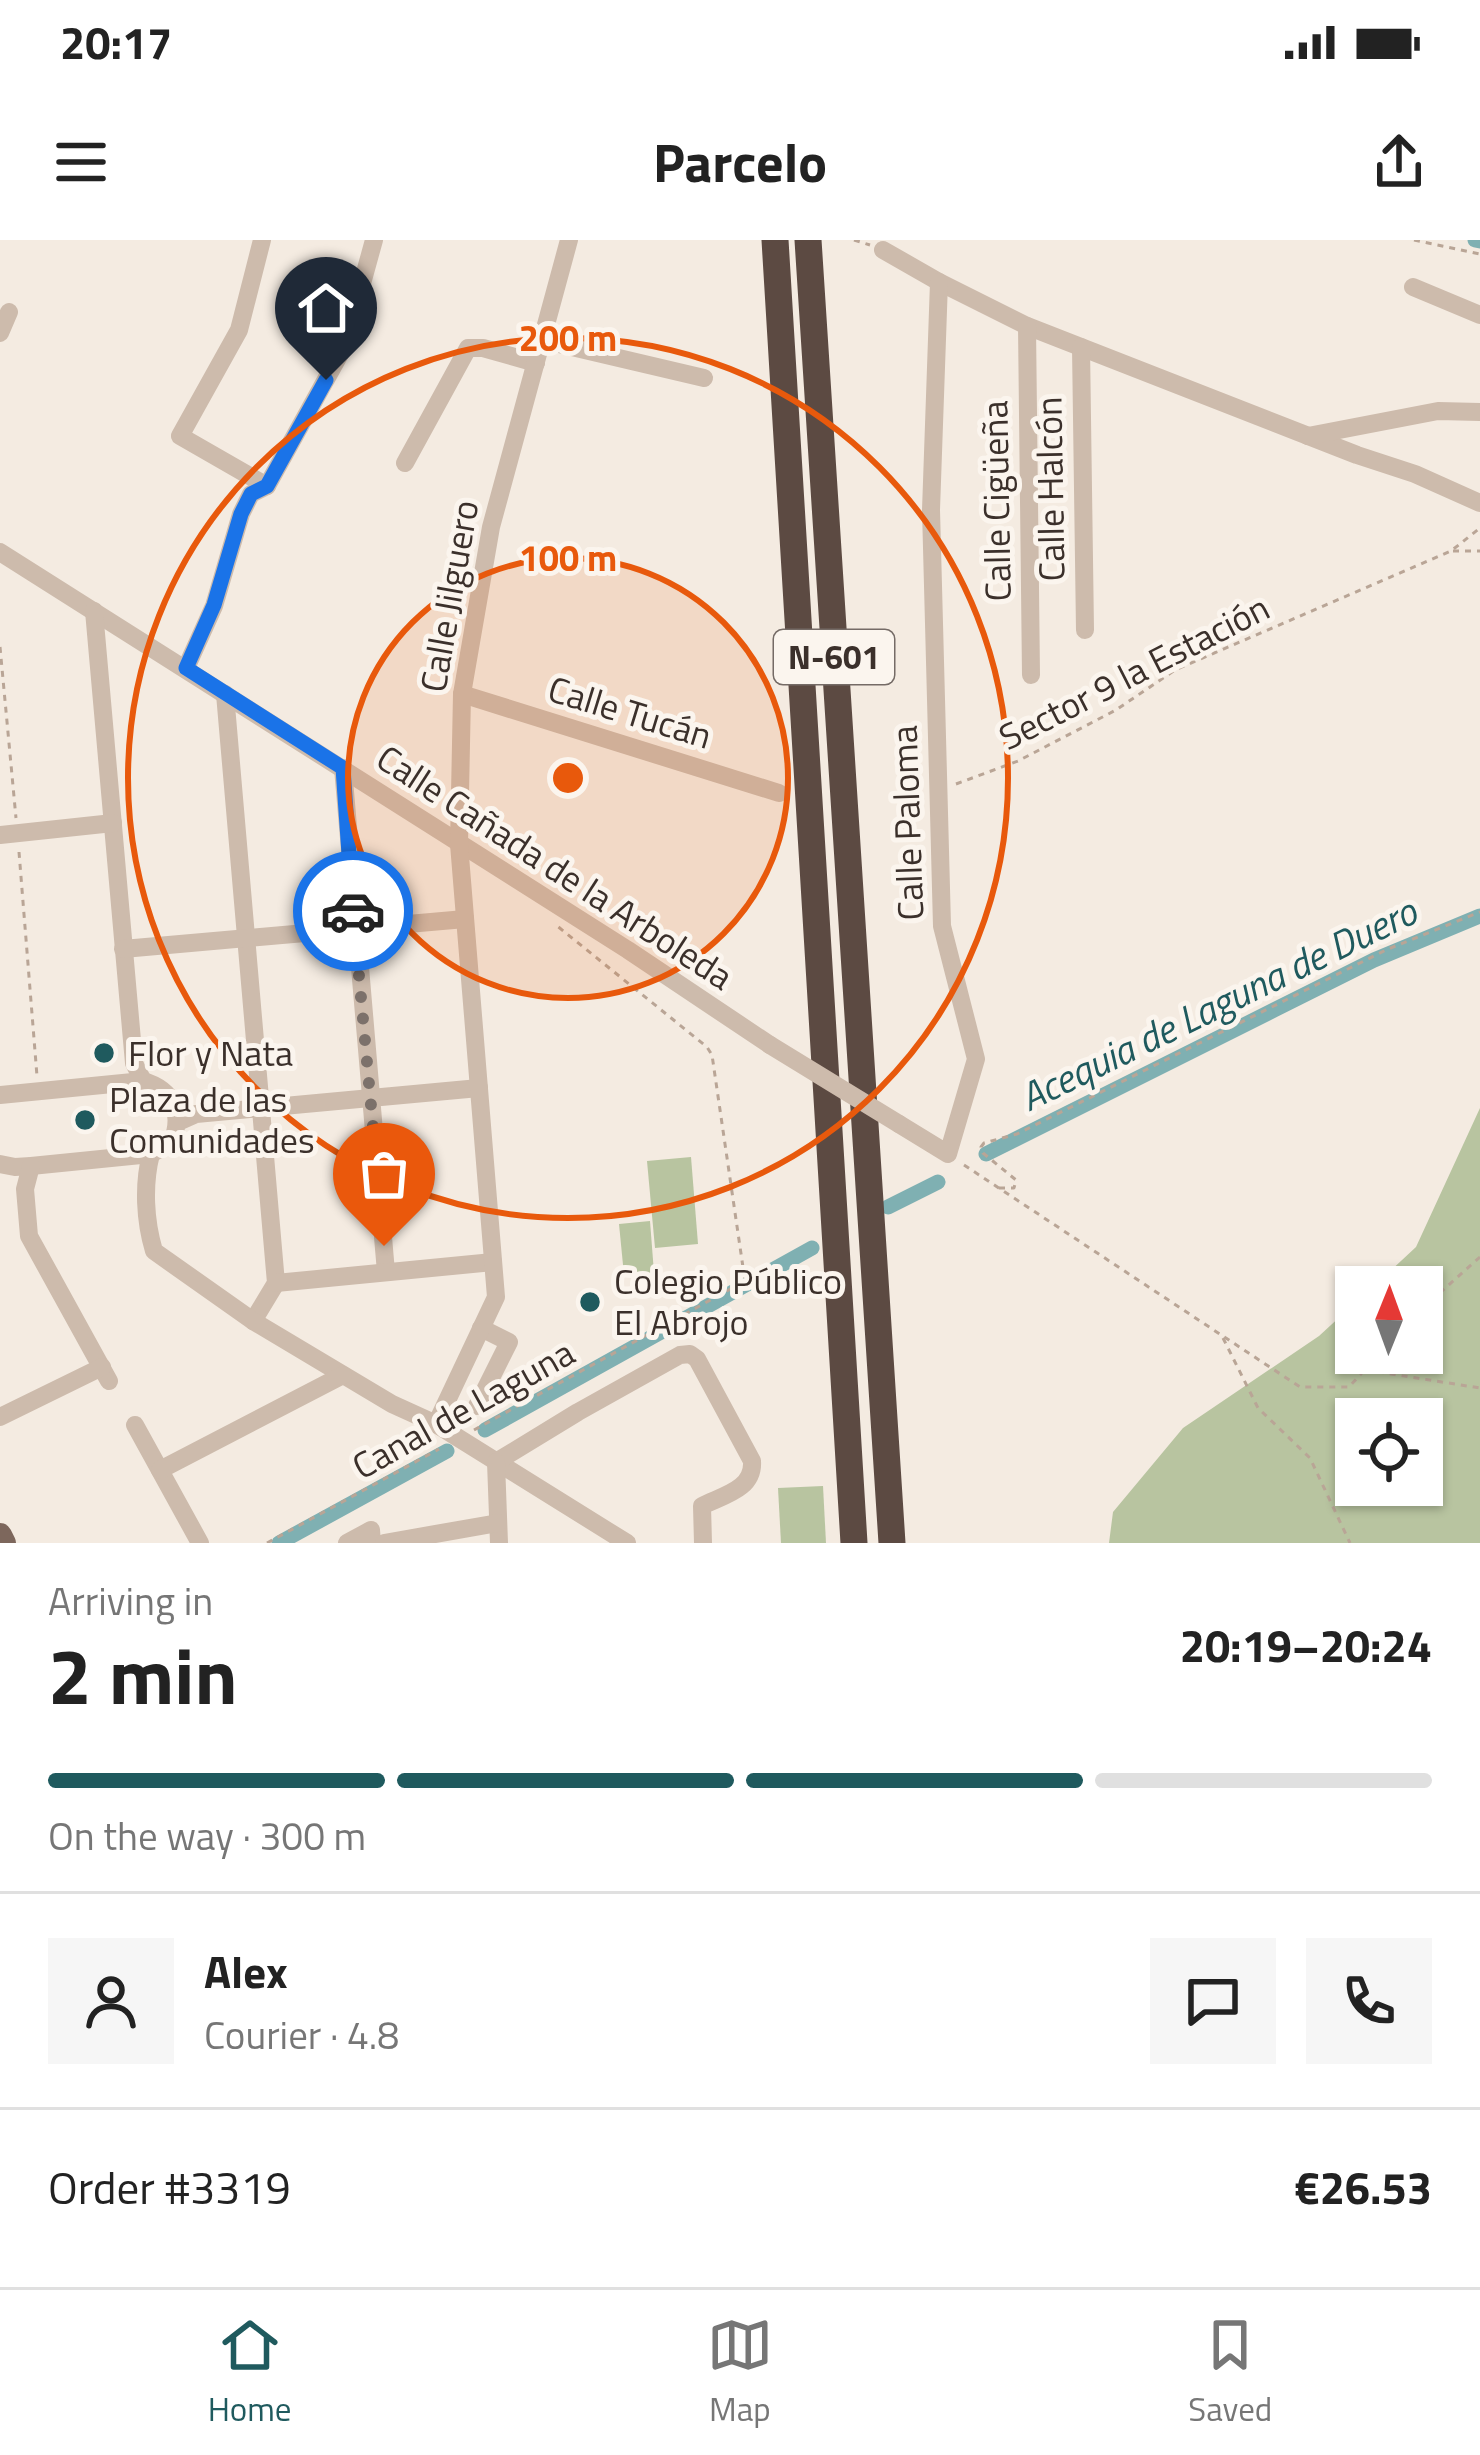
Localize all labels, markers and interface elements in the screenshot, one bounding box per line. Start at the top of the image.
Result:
text: 20:17 [60,8,172,76]
text: Parcelo [653,121,827,203]
icon: menu [48,129,114,195]
icon: share [1366,129,1432,195]
pin [275,257,377,380]
icon: home [293,275,359,341]
text: 200 m [519,310,617,365]
street label: Calle Halcón [1020,396,1079,582]
street label: Calle Cigüeña [966,400,1025,602]
street label: Calle Jilguero [405,496,492,696]
text: 100 m [519,530,617,585]
street label: Sector 9 la Estación [989,580,1279,763]
road number: N-601 [774,630,894,684]
street label: Calle Tucán [542,661,719,762]
street label: Calle Paloma [876,725,937,921]
street label: Calle Cañada de la Arboleda [366,730,744,1003]
centre of rings [547,757,589,799]
courier [293,851,413,971]
icon: car [320,878,386,944]
water label: Acequia de Laguna de Duero [1009,881,1428,1125]
place label: Flor y Nata [128,1025,293,1080]
marker: Flor y Nata [91,1040,117,1066]
place label: Plaza de las Comunidades [109,1071,315,1167]
marker: Plaza de las Comunidades [72,1107,98,1133]
pin [333,1123,435,1246]
icon: bag [351,1141,417,1207]
place label: Colegio Público El Abrojo [614,1253,842,1349]
north arrow [1335,1266,1443,1374]
map controls [1335,1266,1443,1506]
marker: Colegio Público El Abrojo [577,1289,603,1315]
street label: Canal de Laguna [342,1325,584,1492]
button: locate [1335,1398,1443,1506]
text: Arriving in [48,1571,213,1630]
text: 20:19–20:24 [1180,1611,1432,1679]
text: 2 min [48,1616,238,1734]
text: On the way · 300 m [48,1806,366,1865]
text: Alex [204,1937,288,2005]
button: person [48,1938,174,2064]
button: chat [1150,1938,1276,2064]
button: phone [1306,1938,1432,2064]
text: Courier · 4.8 [204,2005,399,2064]
text: Order #3319 [48,2153,291,2221]
text: €26.53 [1294,2153,1432,2221]
tab: Home [208,2312,292,2434]
tab: Map [707,2312,773,2434]
tab: Saved [1188,2312,1272,2434]

